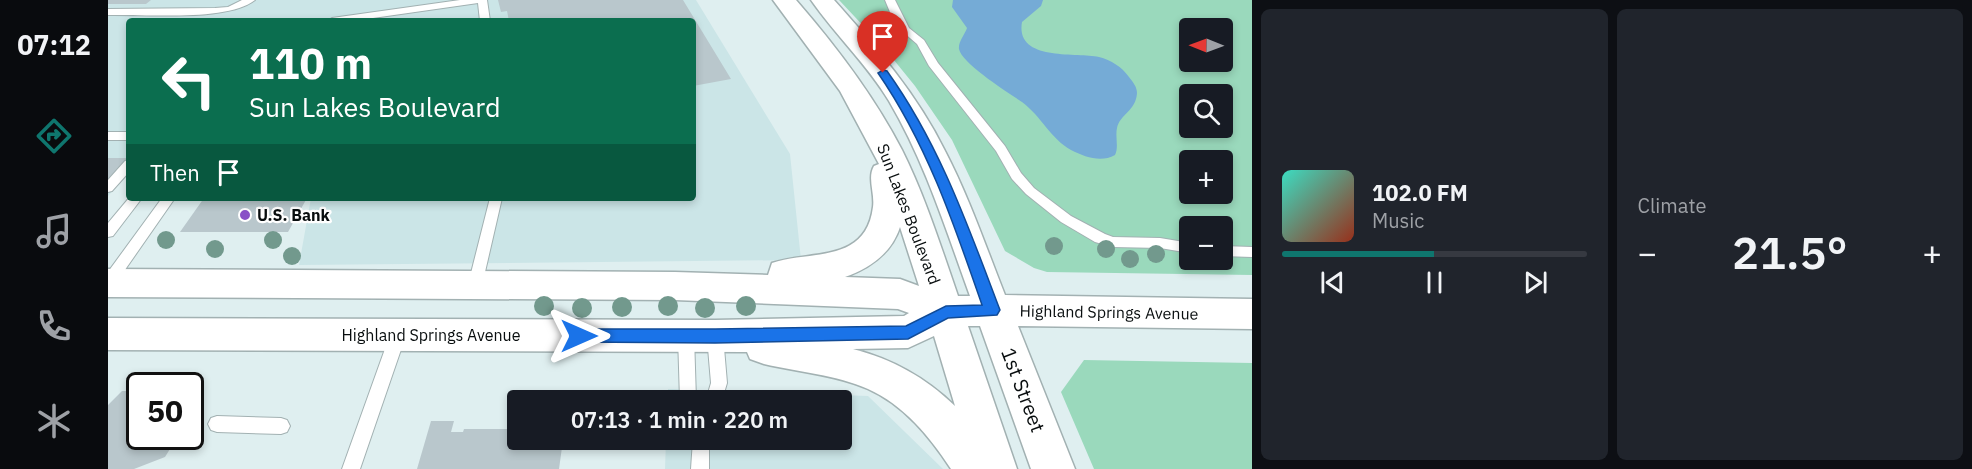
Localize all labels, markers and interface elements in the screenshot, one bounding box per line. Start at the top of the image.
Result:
pin [857,11,908,73]
north arrow [1179,18,1233,72]
map controls [1179,18,1233,270]
icon: arrive [866,20,899,53]
text: 07:12 [17,27,91,62]
text: 110 m [249,36,372,91]
icon: left [150,42,228,120]
button: search [1179,84,1233,138]
text: Sun Lakes Boulevard [249,89,501,124]
icon: directions [33,115,75,157]
street label: Sun Lakes Boulevard [873,141,945,287]
button: + [1179,150,1233,204]
icon: arrive [212,156,245,189]
text: Then [150,158,200,187]
text: 102.0 FM [1372,178,1468,207]
text: Climate [1638,192,1706,219]
place label: U.S. Bank [257,205,331,225]
text: Music [1372,207,1424,234]
marker: U.S. Bank [238,208,252,222]
icon: music [33,210,75,252]
button: − [1179,216,1233,270]
text: 21.5° [1732,223,1848,281]
text: − [1638,231,1657,274]
text: + [1922,231,1942,274]
icon: previous [1316,266,1349,299]
icon: pause [1418,266,1451,299]
icon: next [1519,266,1552,299]
street label: Highland Springs Avenue [1019,300,1199,324]
position arrow [547,304,611,368]
icon: phone [33,305,75,347]
street label: Highland Springs Avenue [342,325,521,345]
street label: 1st Street [995,344,1052,436]
speed limit sign: 50 [126,372,204,450]
icon: climate [33,400,75,442]
text: 07:13 · 1 min · 220 m [571,405,788,434]

